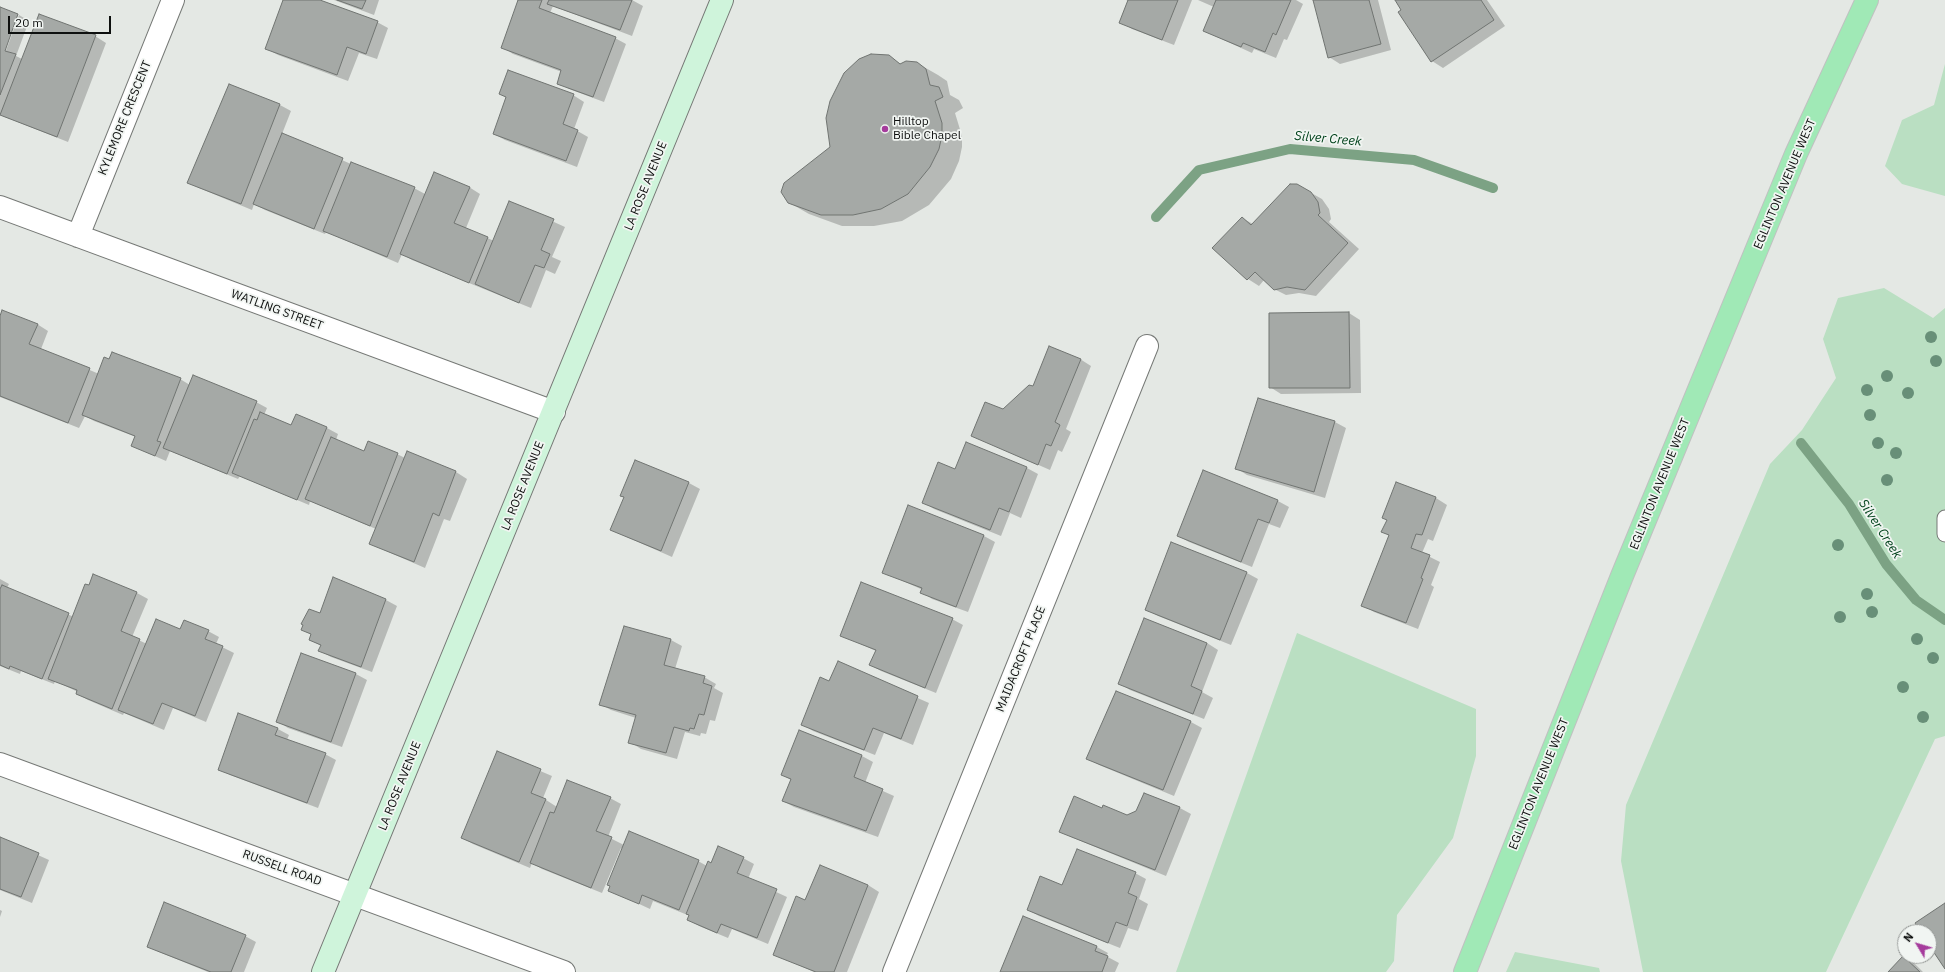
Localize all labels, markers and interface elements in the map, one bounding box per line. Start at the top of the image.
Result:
scale bar [10,8,113,34]
text: 20 m [15,15,43,30]
street label: KYLEMORE CRESCENT [95,59,155,177]
place label: Hilltop Bible Chapel [893,115,961,143]
street label: EGLINTON AVENUE WEST [1751,117,1819,251]
marker: Hilltop Bible Chapel [880,124,890,134]
water label: Silver Creek [1294,128,1362,150]
street label: LA ROSE AVENUE [622,139,670,233]
street label: WATLING STREET [229,287,325,333]
street label: EGLINTON AVENUE WEST [1627,416,1693,552]
street label: LA ROSE AVENUE [499,439,547,533]
water label: Silver Creek [1855,496,1905,562]
street label: MAIDACROFT PLACE [993,604,1049,714]
street label: EGLINTON AVENUE WEST [1506,716,1572,852]
street label: LA ROSE AVENUE [376,739,424,833]
street label: RUSSELL ROAD [241,847,323,889]
north arrow [1897,924,1937,964]
text: N [1900,930,1916,945]

